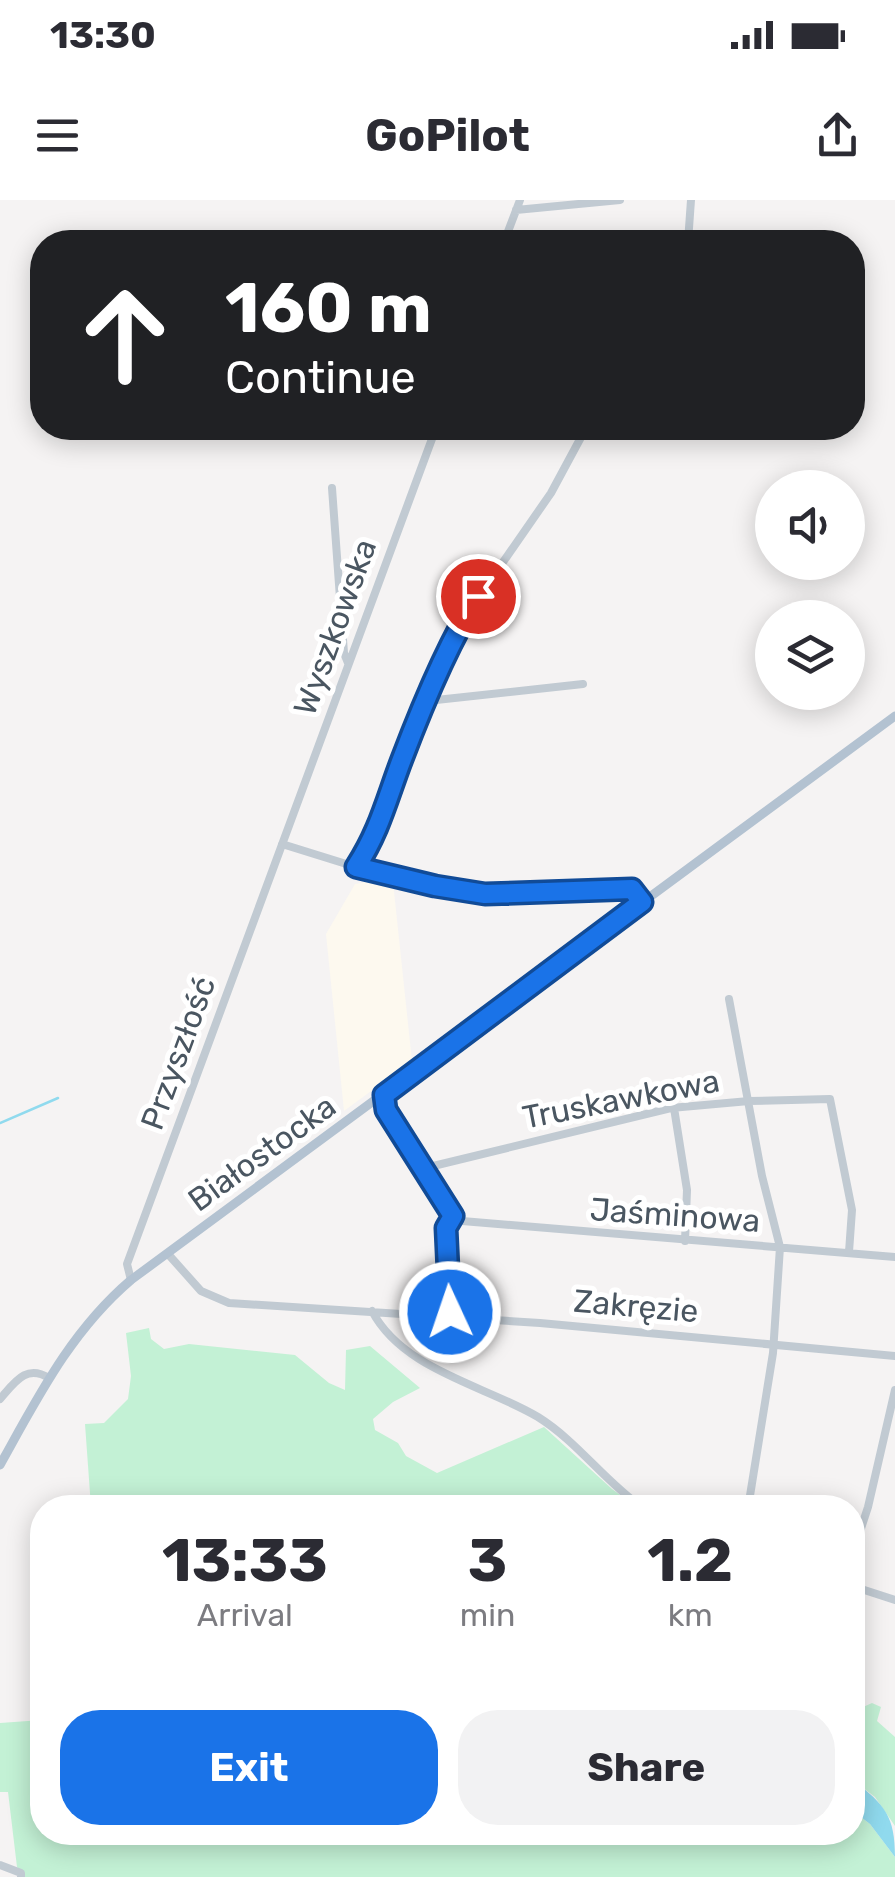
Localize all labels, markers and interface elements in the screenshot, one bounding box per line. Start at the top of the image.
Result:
text: 13:30 [50,12,156,58]
icon: menu [30,108,85,163]
icon: share [810,108,865,163]
text: GoPilot [365,109,530,162]
text: 160 m [225,267,432,350]
icon: ahead [60,270,190,400]
text: Continue [225,351,416,404]
map controls [755,470,865,710]
button: sound [755,470,865,580]
street label: Wyszkowska [286,534,384,720]
pin [436,554,521,639]
icon: arrive [451,569,506,624]
button: layers [755,600,865,710]
street label: Przyszłość [133,971,223,1135]
street label: Truskawkowa [519,1061,723,1137]
street label: Białostocka [181,1087,343,1219]
street label: Jaśminowa [589,1190,761,1240]
position arrow [398,1260,502,1364]
street label: Zakręzie [572,1282,700,1330]
text: 13:33 [162,1525,328,1596]
text: 3 [468,1525,507,1596]
text: 1.2 [647,1525,733,1596]
text: Arrival [197,1596,293,1634]
text: min [460,1596,515,1634]
text: km [668,1596,713,1634]
button: Exit [60,1710,438,1825]
button: Share [458,1710,835,1825]

